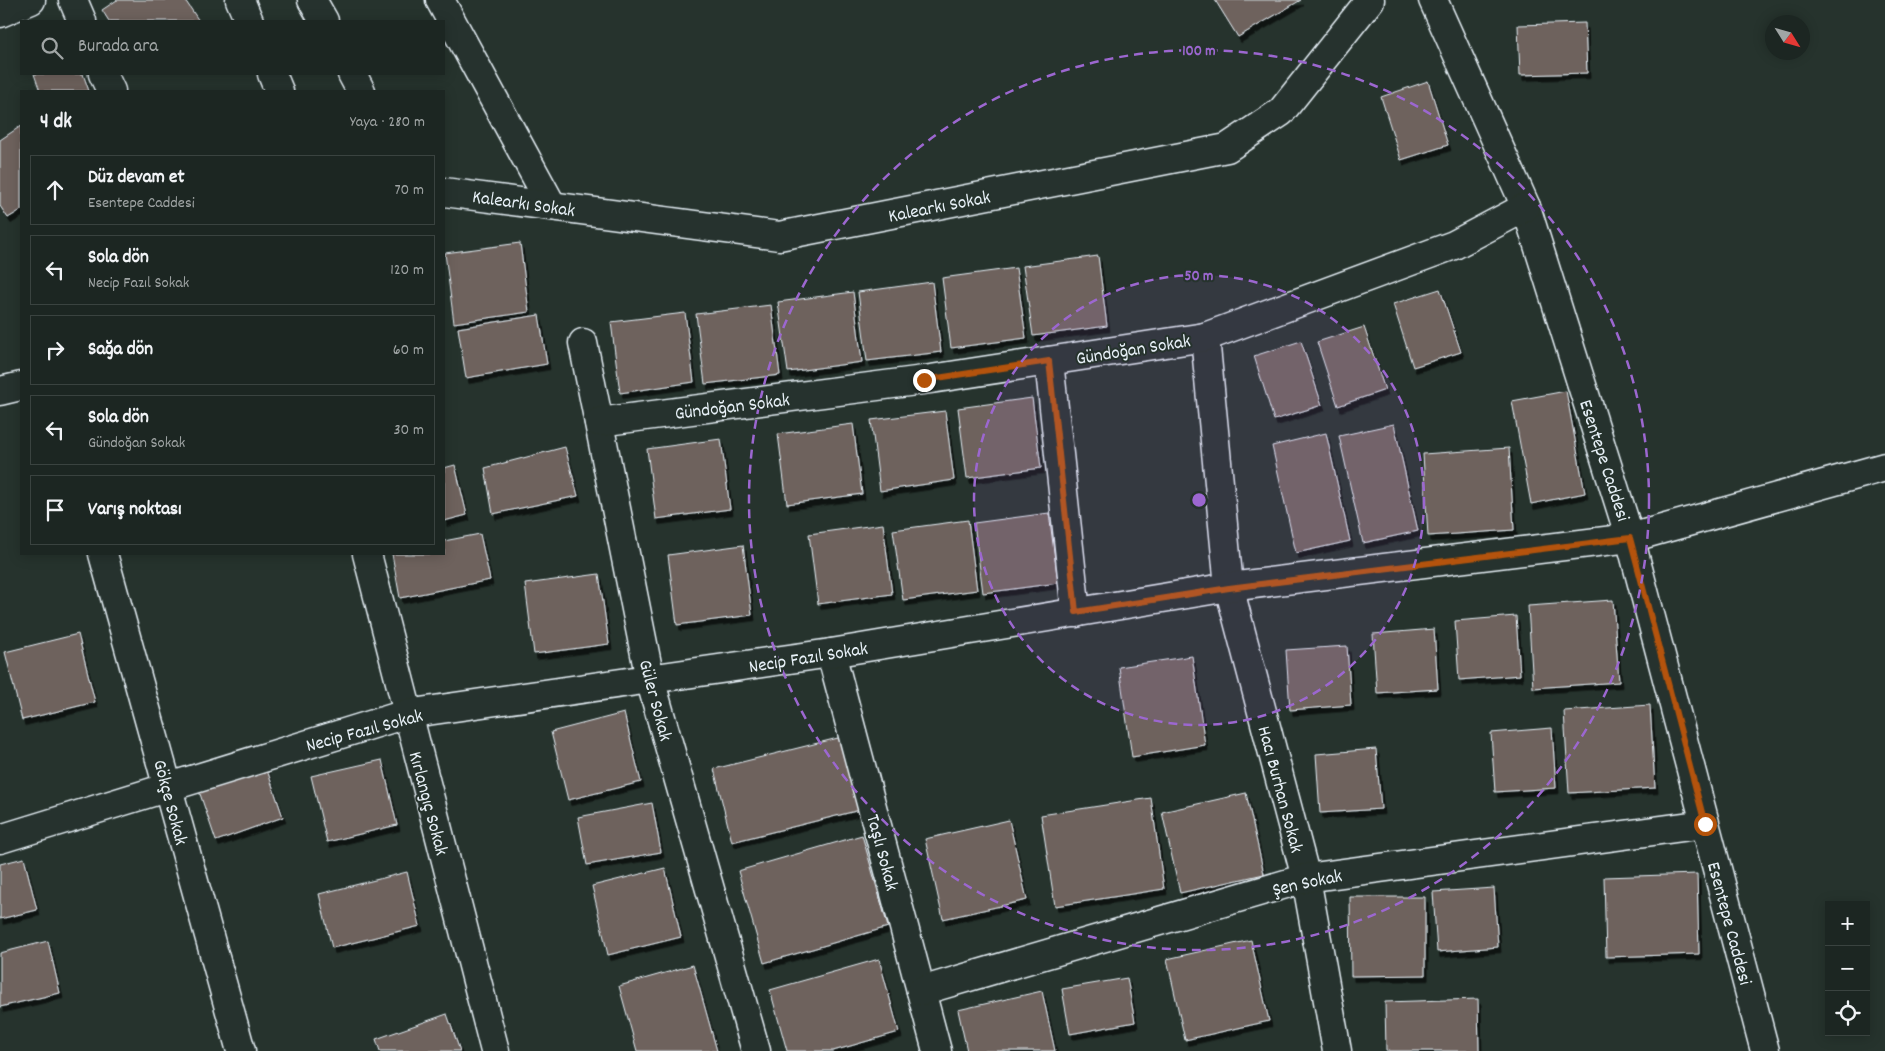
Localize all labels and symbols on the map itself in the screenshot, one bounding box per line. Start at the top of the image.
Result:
north arrow [1765,15,1810,60]
text: 100 m [1182,41,1216,63]
street label: Kalearkı Sokak [470,185,577,226]
street label: Kalearkı Sokak [886,185,993,232]
text: 50 m [1185,266,1213,288]
street label: Gündoğan Sokak [1074,329,1193,374]
route end [913,369,936,392]
street label: Gündoğan Sokak [673,388,792,429]
street label: Esentepe Caddesi [1570,397,1635,526]
centre of rings [1190,491,1208,509]
street label: Necip Fazıl Sokak [747,637,870,682]
street label: Güler Sokak [630,657,678,745]
street label: Necip Fazıl Sokak [303,704,427,761]
street label: Hacı Burhan Sokak [1249,723,1309,857]
street label: Kırlangıç Sokak [400,749,454,859]
street label: Gökçe Sokak [144,757,193,849]
street label: Taşlı Sokak [857,812,904,894]
route start [1694,813,1717,836]
street label: Esentepe Caddesi [1698,859,1757,989]
street label: Şen Sokak [1270,864,1345,905]

